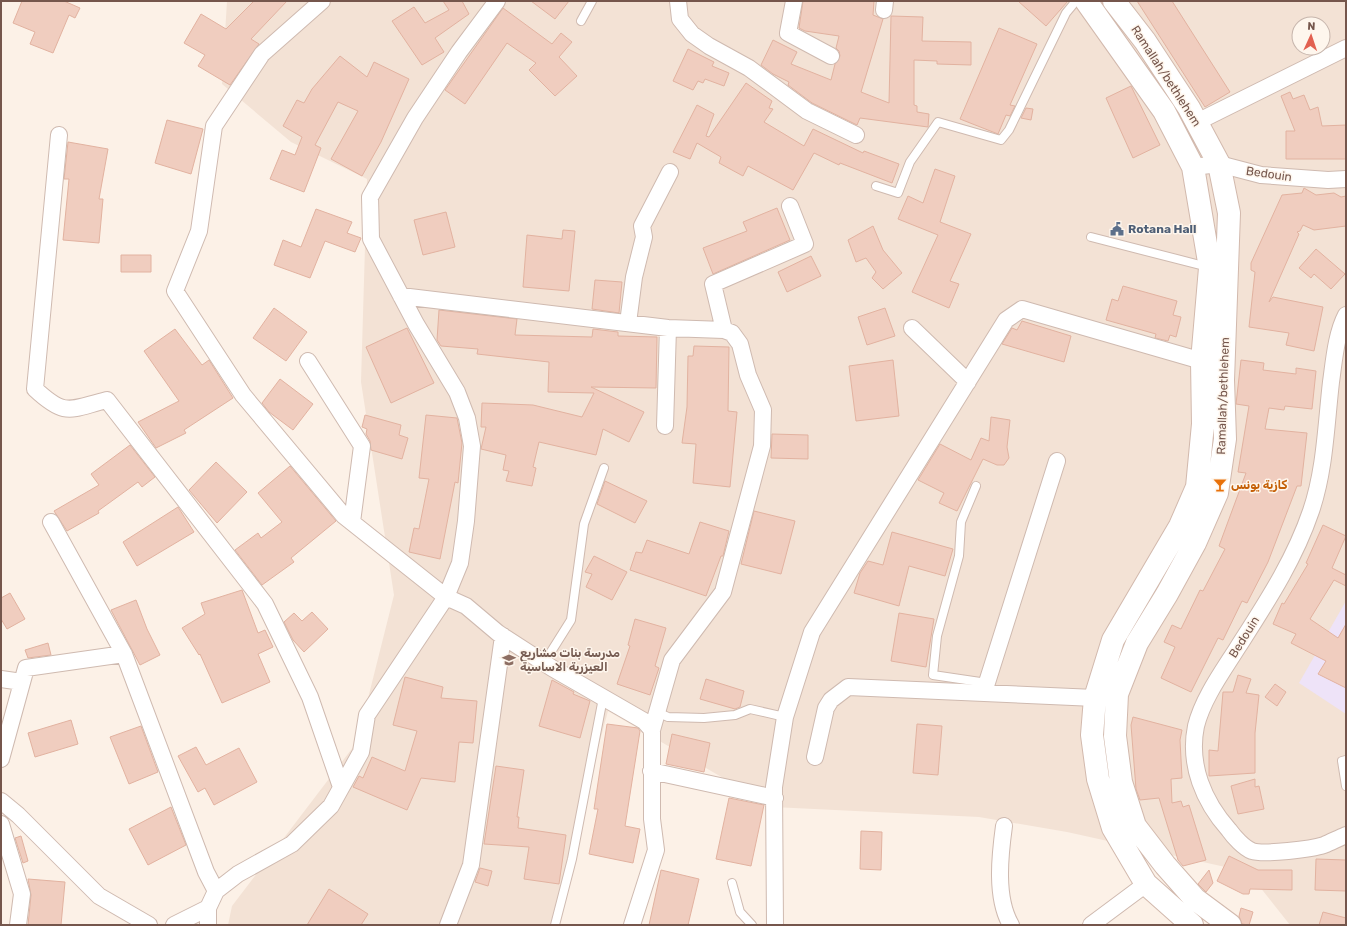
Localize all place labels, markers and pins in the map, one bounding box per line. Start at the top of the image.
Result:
public building icon: Rotana Hall [1109,221,1125,237]
place label: Rotana Hall [1128,222,1196,236]
bar icon: كازية يونس [1212,477,1228,493]
place label: كازية يونس [1231,478,1287,492]
place label: مدرسة بنات مشاريع العيزرية الاساسية [520,646,620,674]
school or university icon: مدرسة بنات مشاريع العيزرية الاساسية [501,652,517,668]

